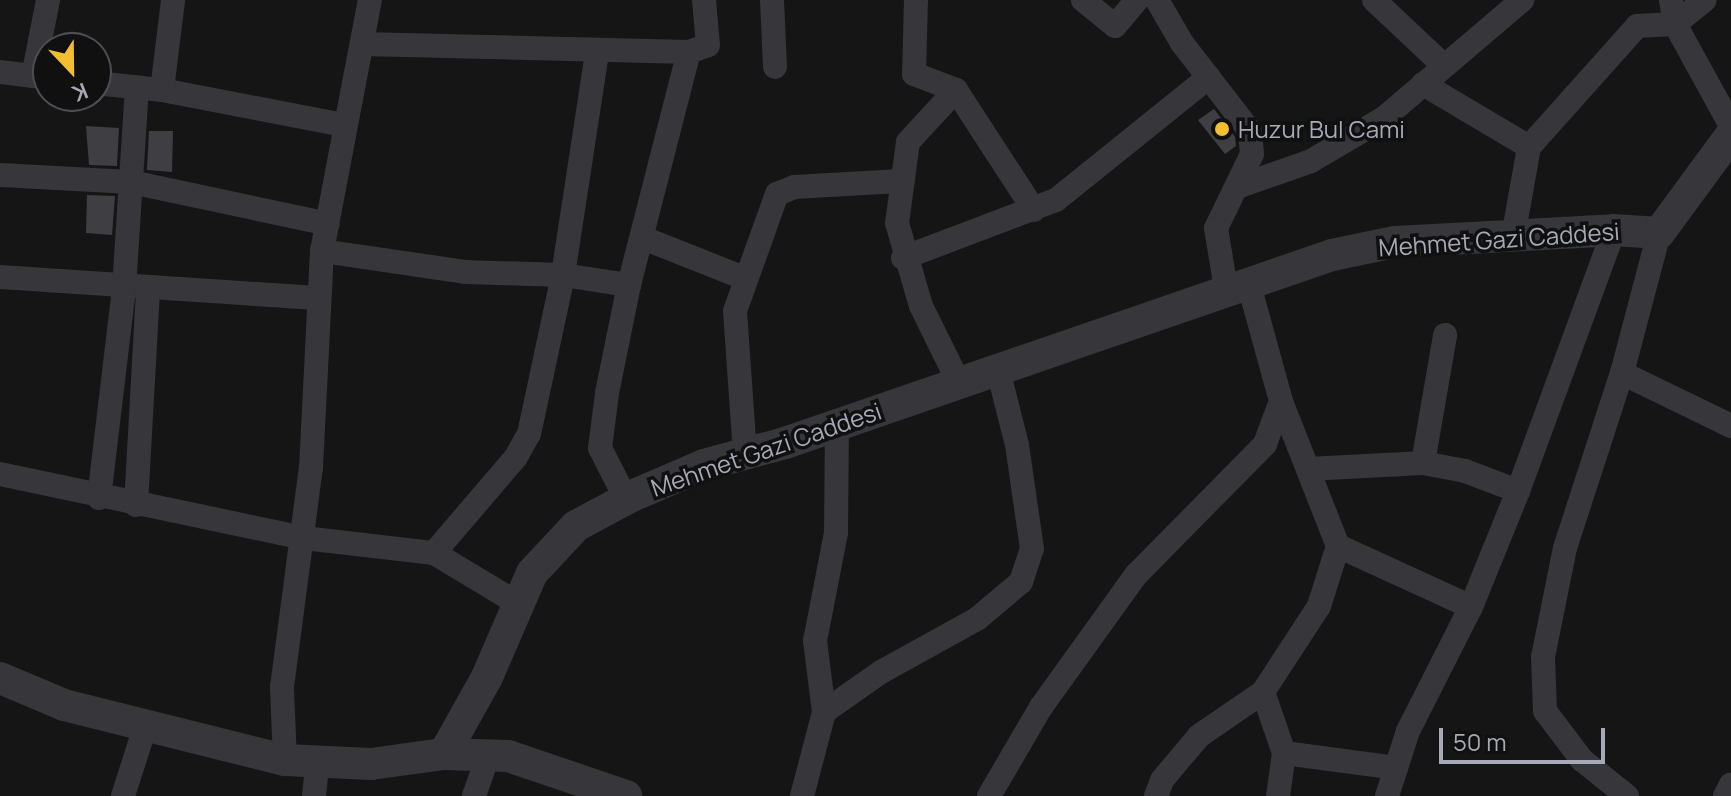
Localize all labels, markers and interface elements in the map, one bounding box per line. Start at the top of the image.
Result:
north arrow [32,32,112,112]
text: K [68,76,92,109]
place label: Huzur Bul Cami [1238,115,1405,143]
marker: Huzur Bul Cami [1213,120,1231,138]
street label: Mehmet Gazi Caddesi [1377,216,1621,262]
street label: Mehmet Gazi Caddesi [647,396,885,502]
scale bar [1443,712,1609,762]
text: 50 m [1453,725,1507,758]

